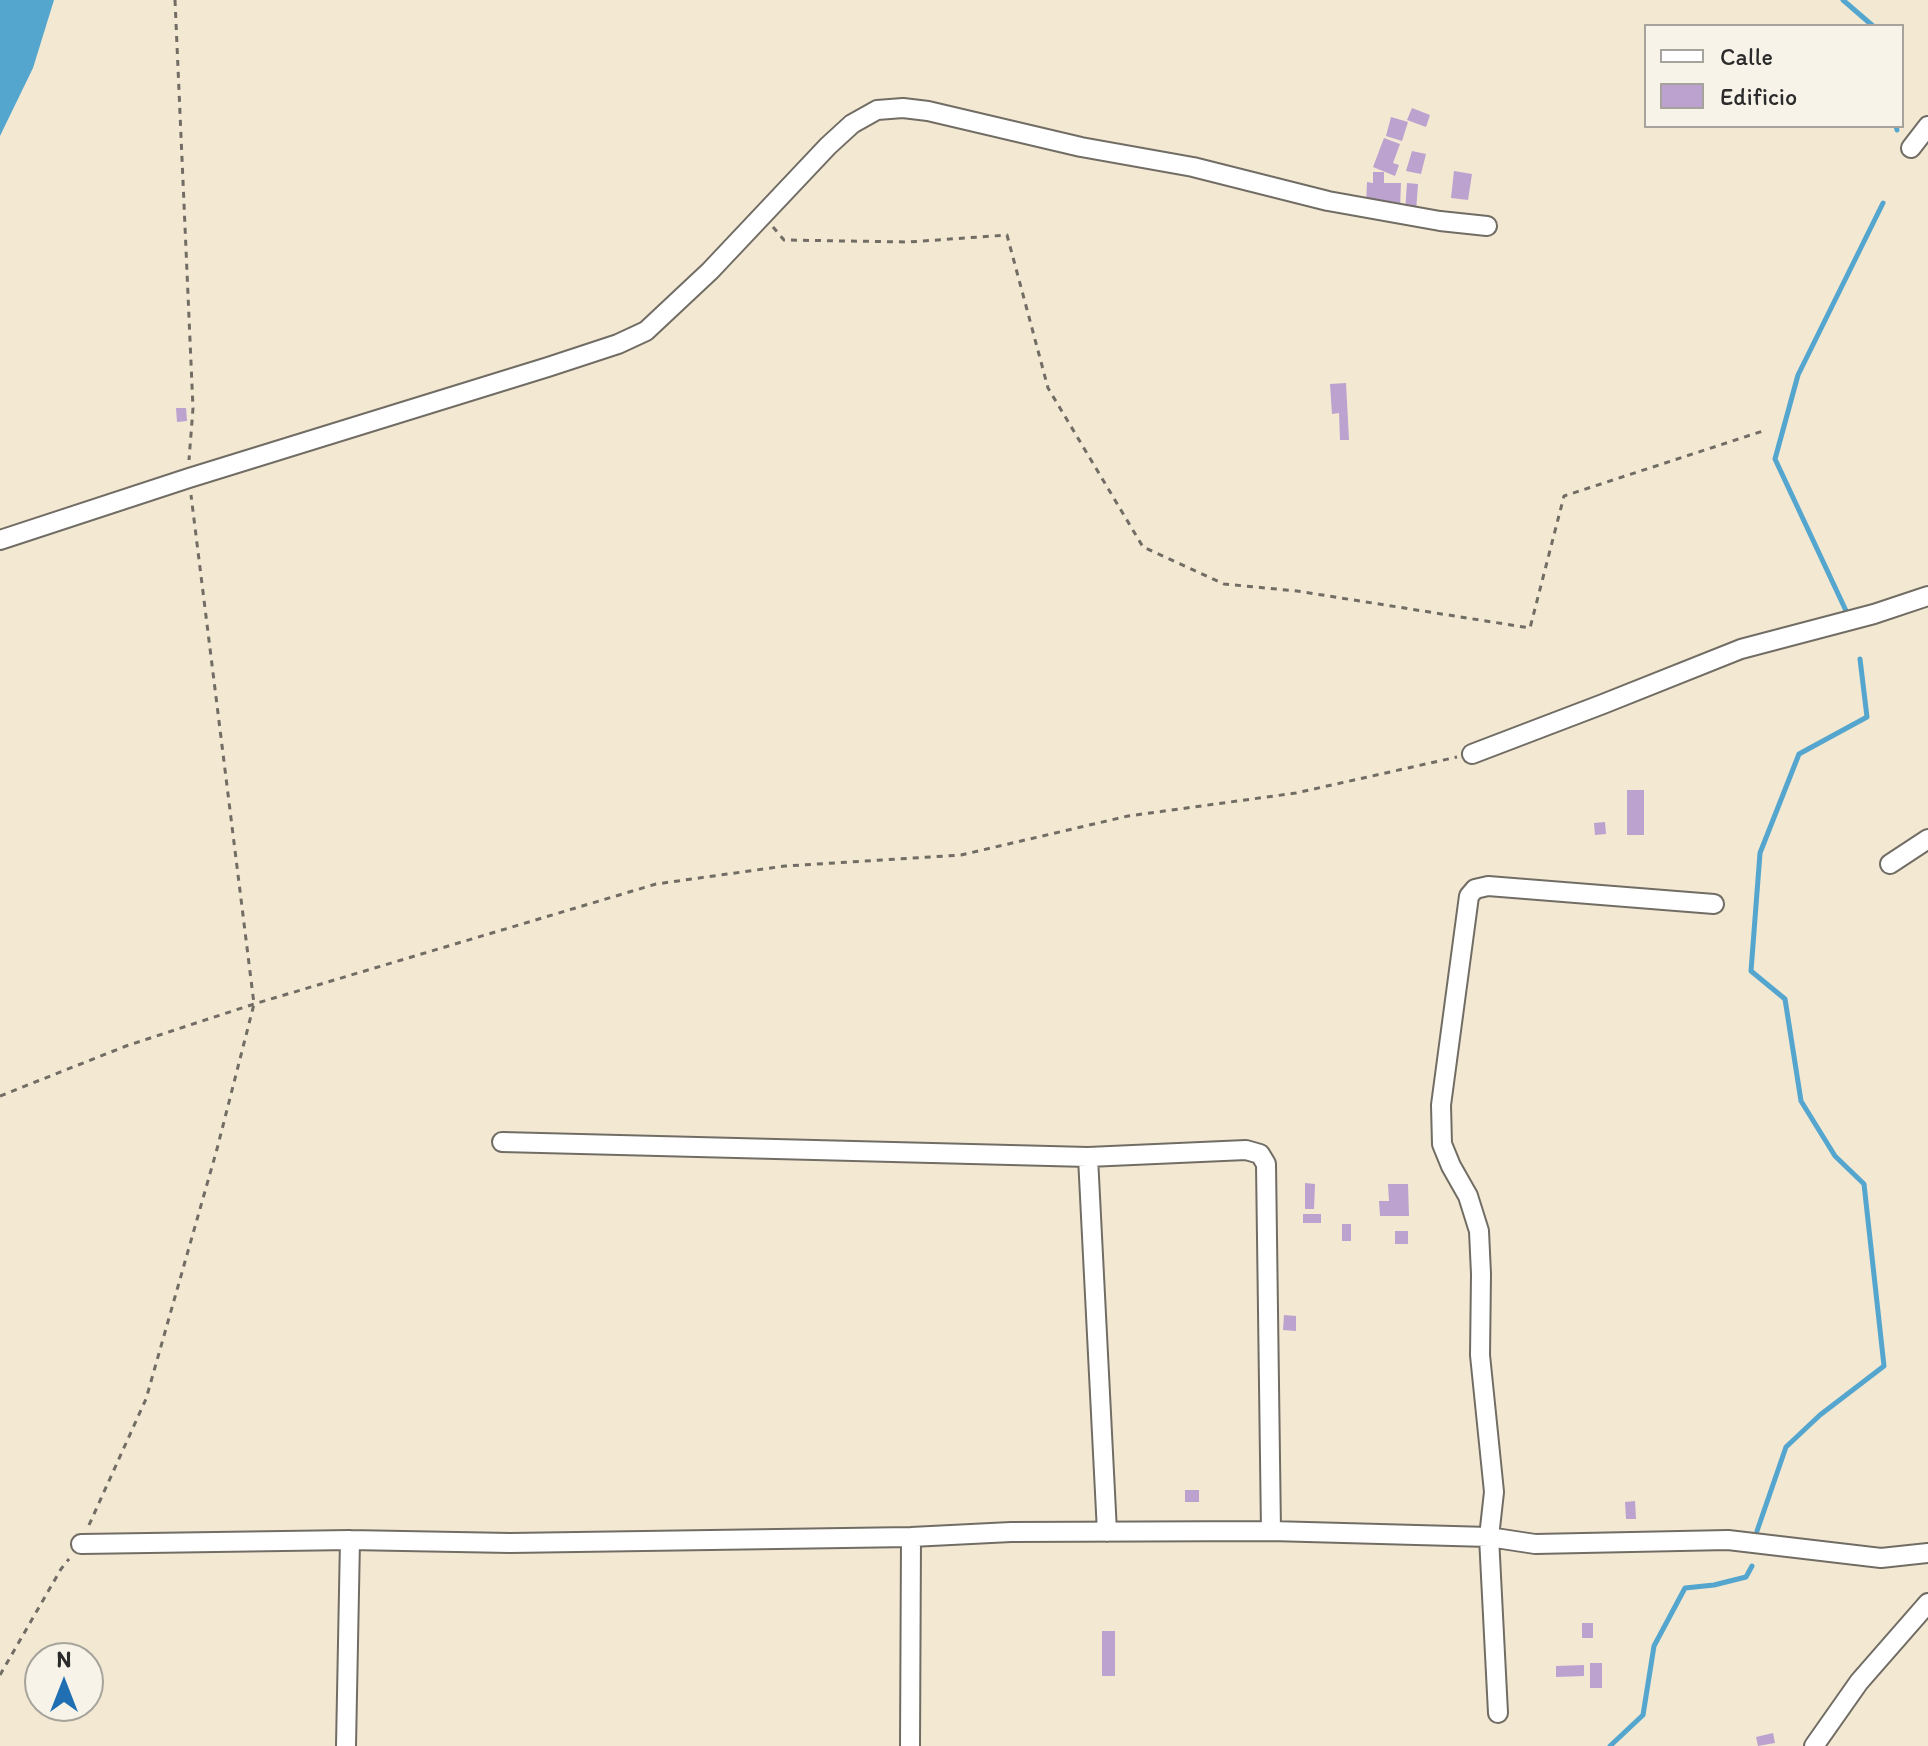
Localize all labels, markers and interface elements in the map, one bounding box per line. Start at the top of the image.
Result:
legend [1644,24,1904,128]
text: Calle [1720,42,1773,71]
text: Edificio [1720,82,1797,111]
north arrow [24,1642,104,1722]
text: N [57,1646,71,1673]

